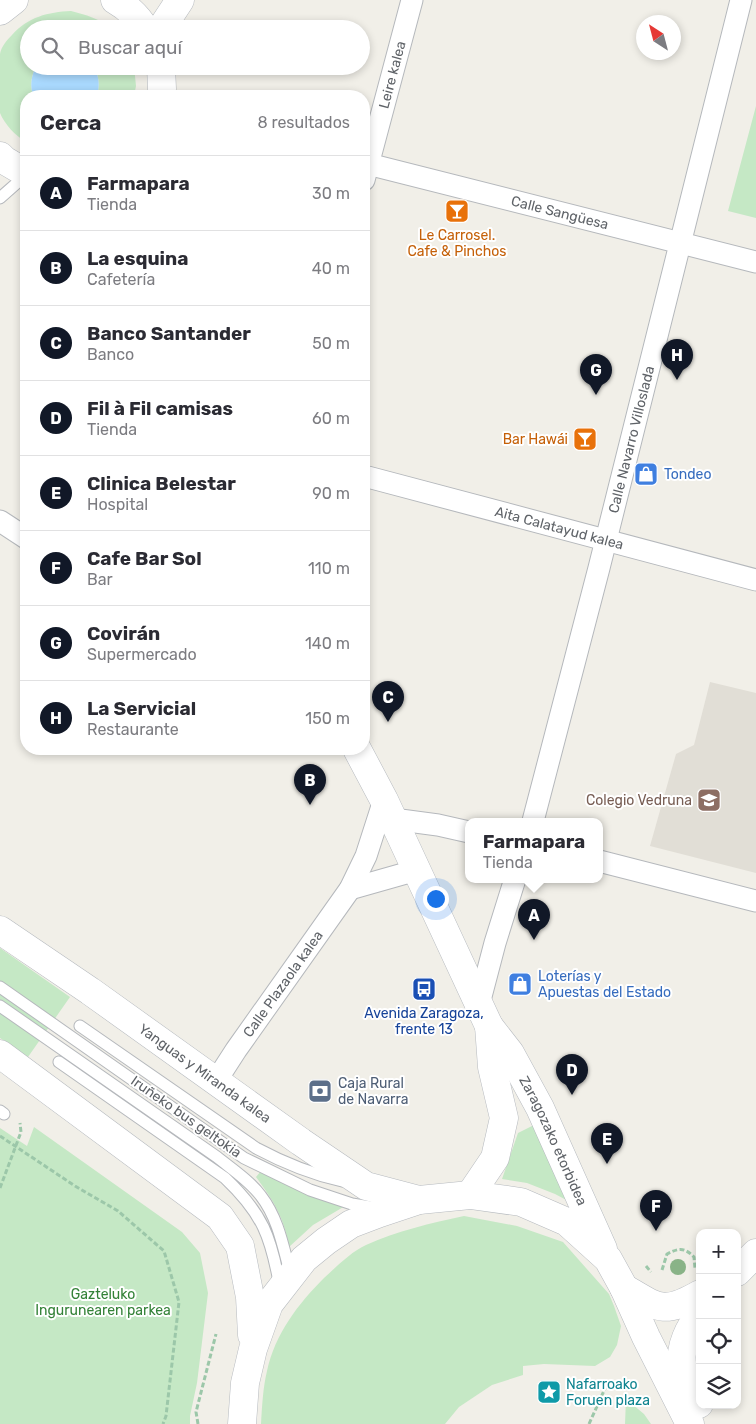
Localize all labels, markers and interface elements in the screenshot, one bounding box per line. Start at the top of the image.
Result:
north arrow [636,15,681,60]
search box [20,20,370,75]
icon: search [38,34,66,62]
text: Buscar aquí [78,36,182,59]
street label: Leire kalea [375,39,409,110]
text: Cerca [40,110,101,135]
text: 8 resultados [257,113,350,132]
text: Farmapara [87,172,190,195]
text: A [50,184,62,203]
text: 30 m [312,184,350,203]
street label: Calle Sangüesa [509,192,610,233]
text: Tienda [87,195,137,214]
bar icon: Le Carrosel. Cafe & Pinchos [444,198,470,224]
place label: Le Carrosel. Cafe & Pinchos [408,227,506,260]
text: La esquina [87,247,188,270]
text: B [50,259,62,278]
text: 40 m [312,259,350,278]
text: Cafetería [87,270,155,289]
text: Banco Santander [87,322,251,345]
text: C [50,334,62,353]
text: 50 m [312,334,350,353]
pin: H [661,339,693,380]
text: Banco [87,345,134,364]
pin: G [580,354,612,395]
street label: Calle Navarro Villoslada [605,364,658,515]
text: Fil à Fil camisas [87,397,233,420]
text: D [50,409,62,428]
text: 60 m [312,409,350,428]
text: Tienda [87,420,137,439]
bar icon: Bar Hawái [572,426,598,452]
place label: Bar Hawái [503,431,568,448]
shop icon: Tondeo [633,461,659,487]
place label: Tondeo [664,466,712,483]
text: Clinica Belestar [87,472,236,495]
text: E [51,484,61,503]
text: 90 m [312,484,350,503]
text: Hospital [87,495,148,514]
street label: Aita Calatayud kalea [493,503,625,553]
text: Cafe Bar Sol [87,547,202,570]
text: F [51,559,61,578]
text: 110 m [308,559,350,578]
text: Bar [87,570,113,589]
text: Covirán [87,622,160,645]
text: G [50,634,62,653]
text: 140 m [305,634,350,653]
text: Supermercado [87,645,197,664]
pin: C [372,681,404,722]
text: La Servicial [87,697,196,720]
text: H [50,709,62,728]
text: 150 m [305,709,350,728]
text: Restaurante [87,720,179,739]
pin: B [294,764,326,805]
school or university icon: Colegio Vedruna [696,787,722,813]
place label: Colegio Vedruna [586,792,692,809]
popup [465,818,603,883]
text: Farmapara [483,830,585,853]
text: Tienda [483,853,533,872]
your location [423,886,449,912]
pin: A [518,899,550,940]
street label: Calle Plazaola kalea [239,927,326,1040]
place label: Loterías y Apuestas del Estado [538,968,671,1001]
shop icon: Loterías y Apuestas del Estado [507,971,533,997]
bus stop icon: Avenida Zaragoza, frente 13 [411,976,437,1002]
place label: Avenida Zaragoza, frente 13 [364,1005,484,1038]
street label: Yanguas y Miranda kalea [135,1020,274,1126]
pin: D [556,1054,588,1095]
street label: Iruñeko bus geltokia [127,1072,245,1162]
street label: Zaragozako etorbidea [516,1073,591,1208]
place label: Caja Rural de Navarra [338,1075,408,1108]
bank icon: Caja Rural de Navarra [307,1078,333,1104]
pin: E [591,1123,623,1164]
pin: F [640,1190,672,1231]
map controls [696,1229,741,1409]
button: + [696,1229,741,1274]
button: − [696,1274,741,1319]
park label: Gazteluko Ingurunearen parkea [35,1286,171,1319]
button: locate [696,1319,741,1364]
button: layers [696,1364,741,1409]
place label: Nafarroako Foruen plaza [566,1376,650,1409]
place icon: Nafarroako Foruen plaza [536,1379,562,1405]

